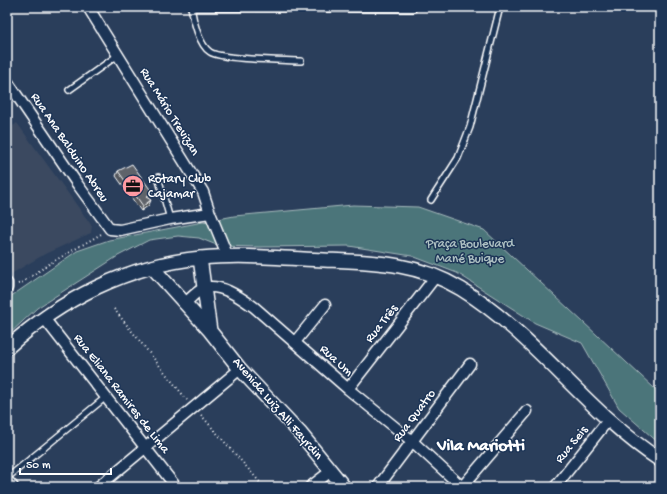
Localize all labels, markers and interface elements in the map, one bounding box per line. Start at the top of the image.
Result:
street label: Rua Mário Trevizan [136,65,202,159]
street label: Rua Ana Balduino Abreu [27,91,111,205]
place label: Rotary Club Cajamar [148,172,211,202]
office icon: Rotary Club Cajamar [120,173,146,199]
park label: Praça Boulevard Mané Buique [425,237,515,267]
street label: Rua Três [362,301,402,346]
street label: Rua Eliana Ramires de Lima [70,331,173,457]
street label: Rua Um [316,342,356,380]
street label: Avenida Luiz Alli Fayrdin [229,355,326,464]
street label: Rua Quatro [390,387,440,445]
street label: Rua Seis [552,422,592,467]
district label: Vila Mariotti [436,437,525,457]
scale bar [20,450,111,476]
text: 50 m [26,459,51,473]

